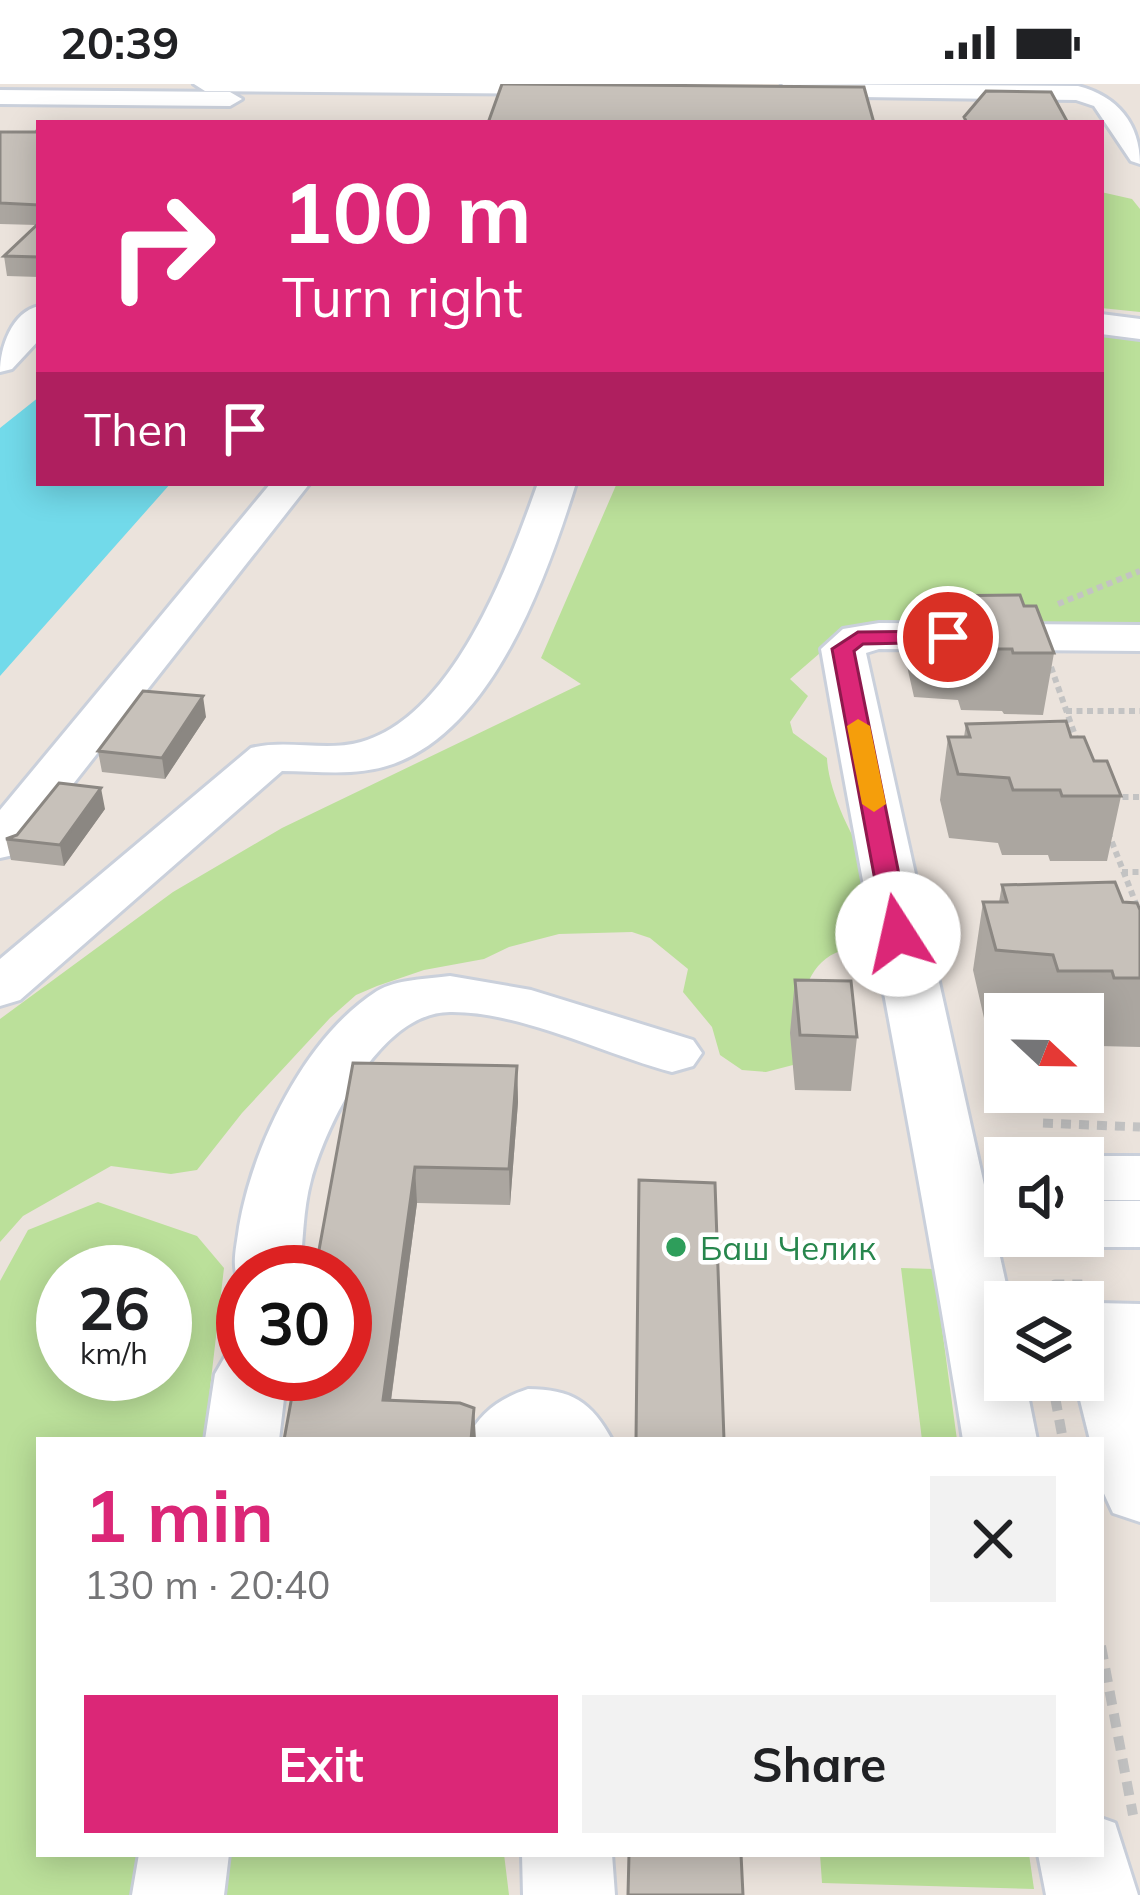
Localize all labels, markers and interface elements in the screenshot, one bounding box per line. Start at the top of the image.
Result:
text: 20:39 [60,14,179,70]
text: 100 m [282,159,532,264]
icon: right [84,168,240,324]
text: Turn right [282,263,523,331]
icon: arrive [212,396,278,462]
text: Then [84,401,188,457]
pin [897,586,999,688]
icon: arrive [915,604,981,670]
position arrow [835,871,961,997]
north arrow [984,993,1104,1113]
map controls [984,993,1104,1401]
button: sound [984,1137,1104,1257]
place label: Баш Челик [700,1227,876,1268]
marker: Баш Челик [663,1234,689,1260]
speed limit sign: 30 [216,1245,372,1401]
text: 26 [78,1270,150,1345]
button: layers [984,1281,1104,1401]
text: km/h [80,1334,148,1372]
text: 1 min [84,1470,274,1560]
button: close [930,1476,1056,1602]
text: 130 m · 20:40 [84,1560,330,1609]
button: Exit [84,1695,558,1833]
button: Share [582,1695,1056,1833]

